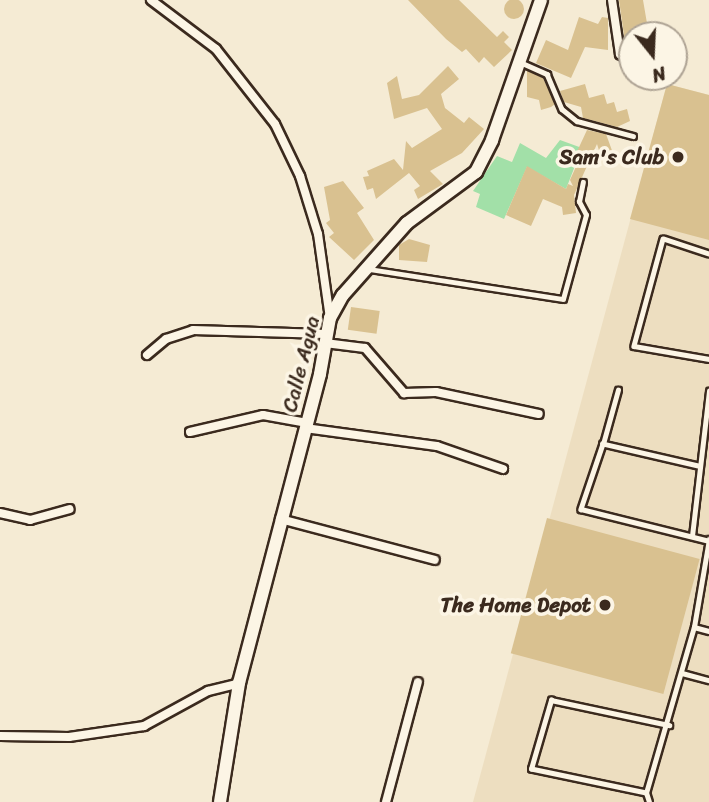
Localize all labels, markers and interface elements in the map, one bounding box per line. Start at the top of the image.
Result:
north arrow [618,21,688,91]
text: N [648,57,670,92]
place label: Sam's Club [560,144,664,170]
marker: Sam's Club [670,149,686,165]
street label: Calle Agua [277,313,325,415]
place label: The Home Depot [440,592,591,618]
marker: The Home Depot [597,597,613,613]

